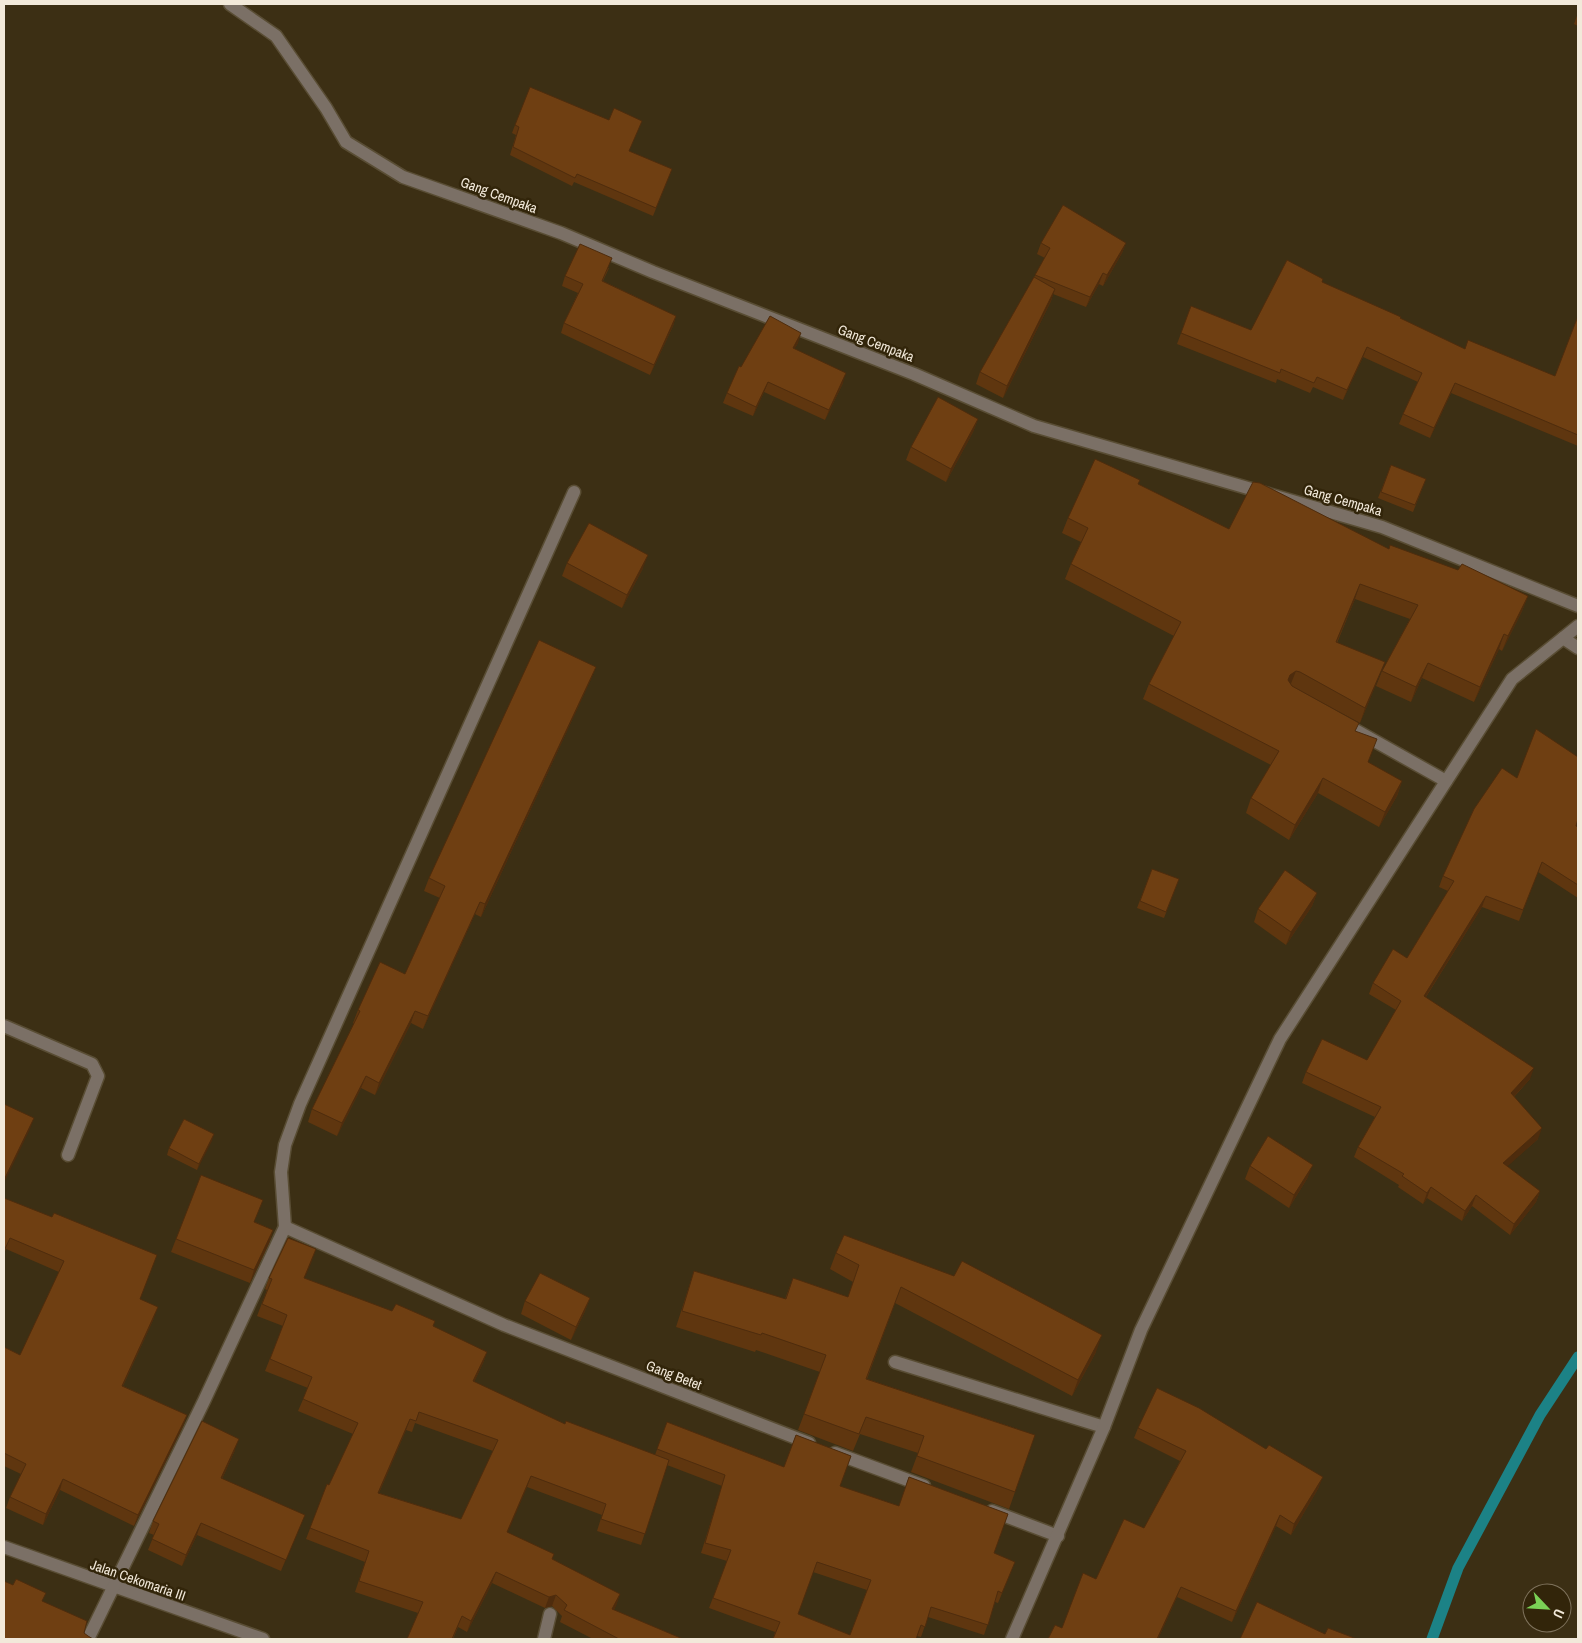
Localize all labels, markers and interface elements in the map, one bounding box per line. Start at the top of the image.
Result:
street label: Gang Cempaka [458,173,540,217]
street label: Gang Cempaka [835,320,917,366]
street label: Gang Cempaka [1302,480,1385,520]
street label: Gang Betet [644,1356,704,1394]
street label: Jalan Cekomaria III [88,1555,188,1605]
north arrow [1522,1583,1572,1633]
text: U [1549,1606,1569,1621]

